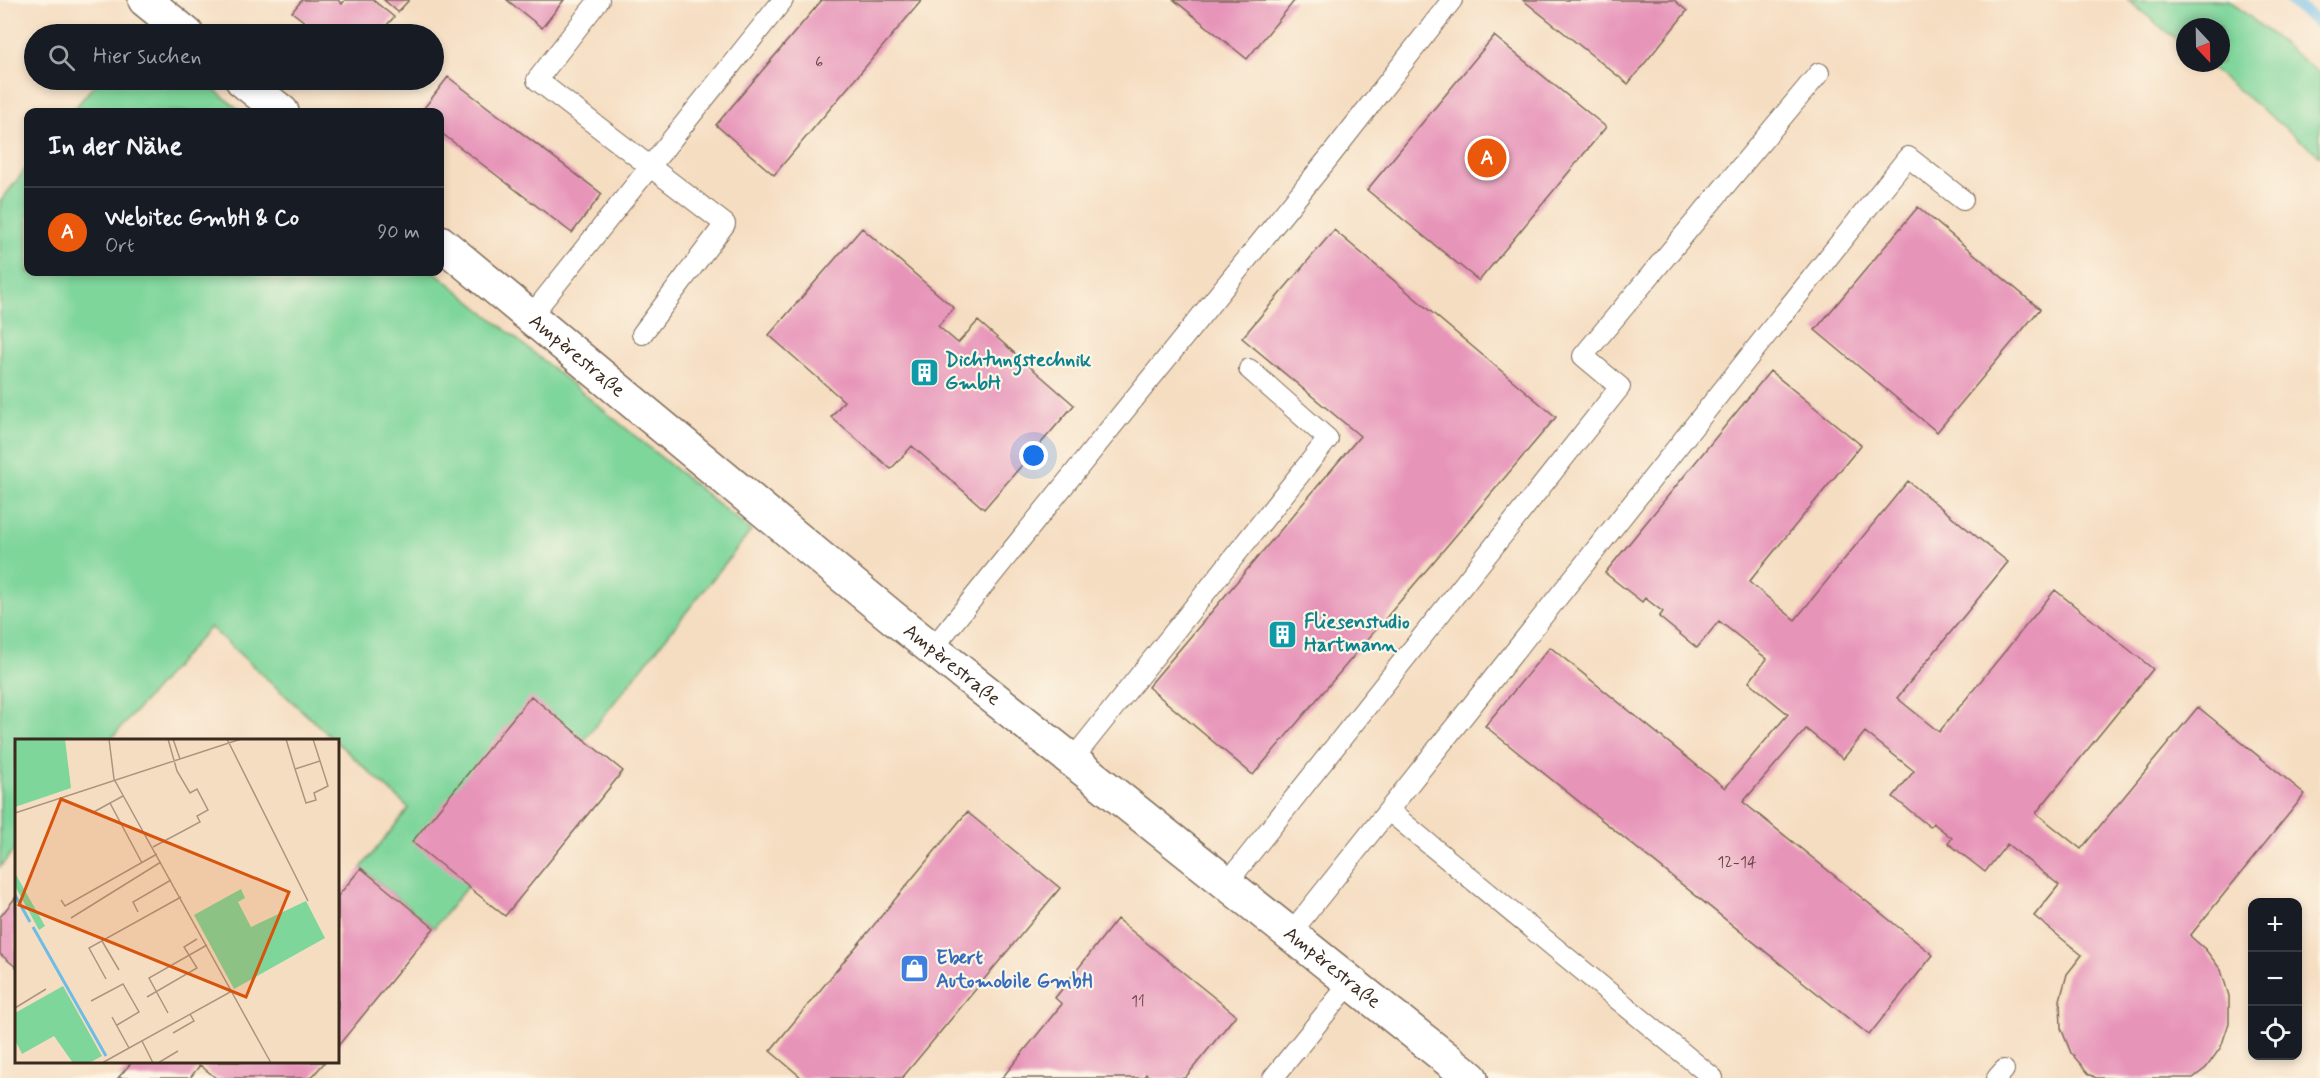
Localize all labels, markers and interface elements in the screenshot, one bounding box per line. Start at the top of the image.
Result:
north arrow [2176,18,2230,72]
search box [24,24,444,90]
icon: search [45,41,78,74]
text: Hier suchen [93,43,202,71]
house number: 6 [815,52,823,73]
text: In der Nähe [48,130,182,164]
pin: A [1468,136,1506,180]
text: Webitec GmbH & Co [105,205,299,233]
text: A [61,219,74,246]
text: 90 m [377,219,420,246]
text: Ort [105,233,134,260]
street label: Ampèrestraße [523,308,631,404]
place label: Dichtungstechnik GmbH [945,347,1092,397]
building icon: Dichtungstechnik GmbH [908,356,940,388]
your location [1019,441,1048,470]
place label: Fliesenstudio Hartmann [1304,609,1410,659]
street label: Ampèrestraße [898,617,1007,712]
building icon: Fliesenstudio Hartmann [1267,618,1299,650]
inset map [15,739,339,1063]
house number: 12-14 [1717,852,1757,873]
map controls [2248,898,2302,1060]
button: + [2248,898,2302,952]
street label: Ampèrestraße [1278,920,1387,1015]
place label: Ebert Automobile GmbH [936,945,1093,995]
button: − [2248,952,2302,1006]
shop icon: Ebert Automobile GmbH [899,953,931,985]
house number: 11 [1131,991,1145,1012]
button: locate [2248,1006,2302,1060]

